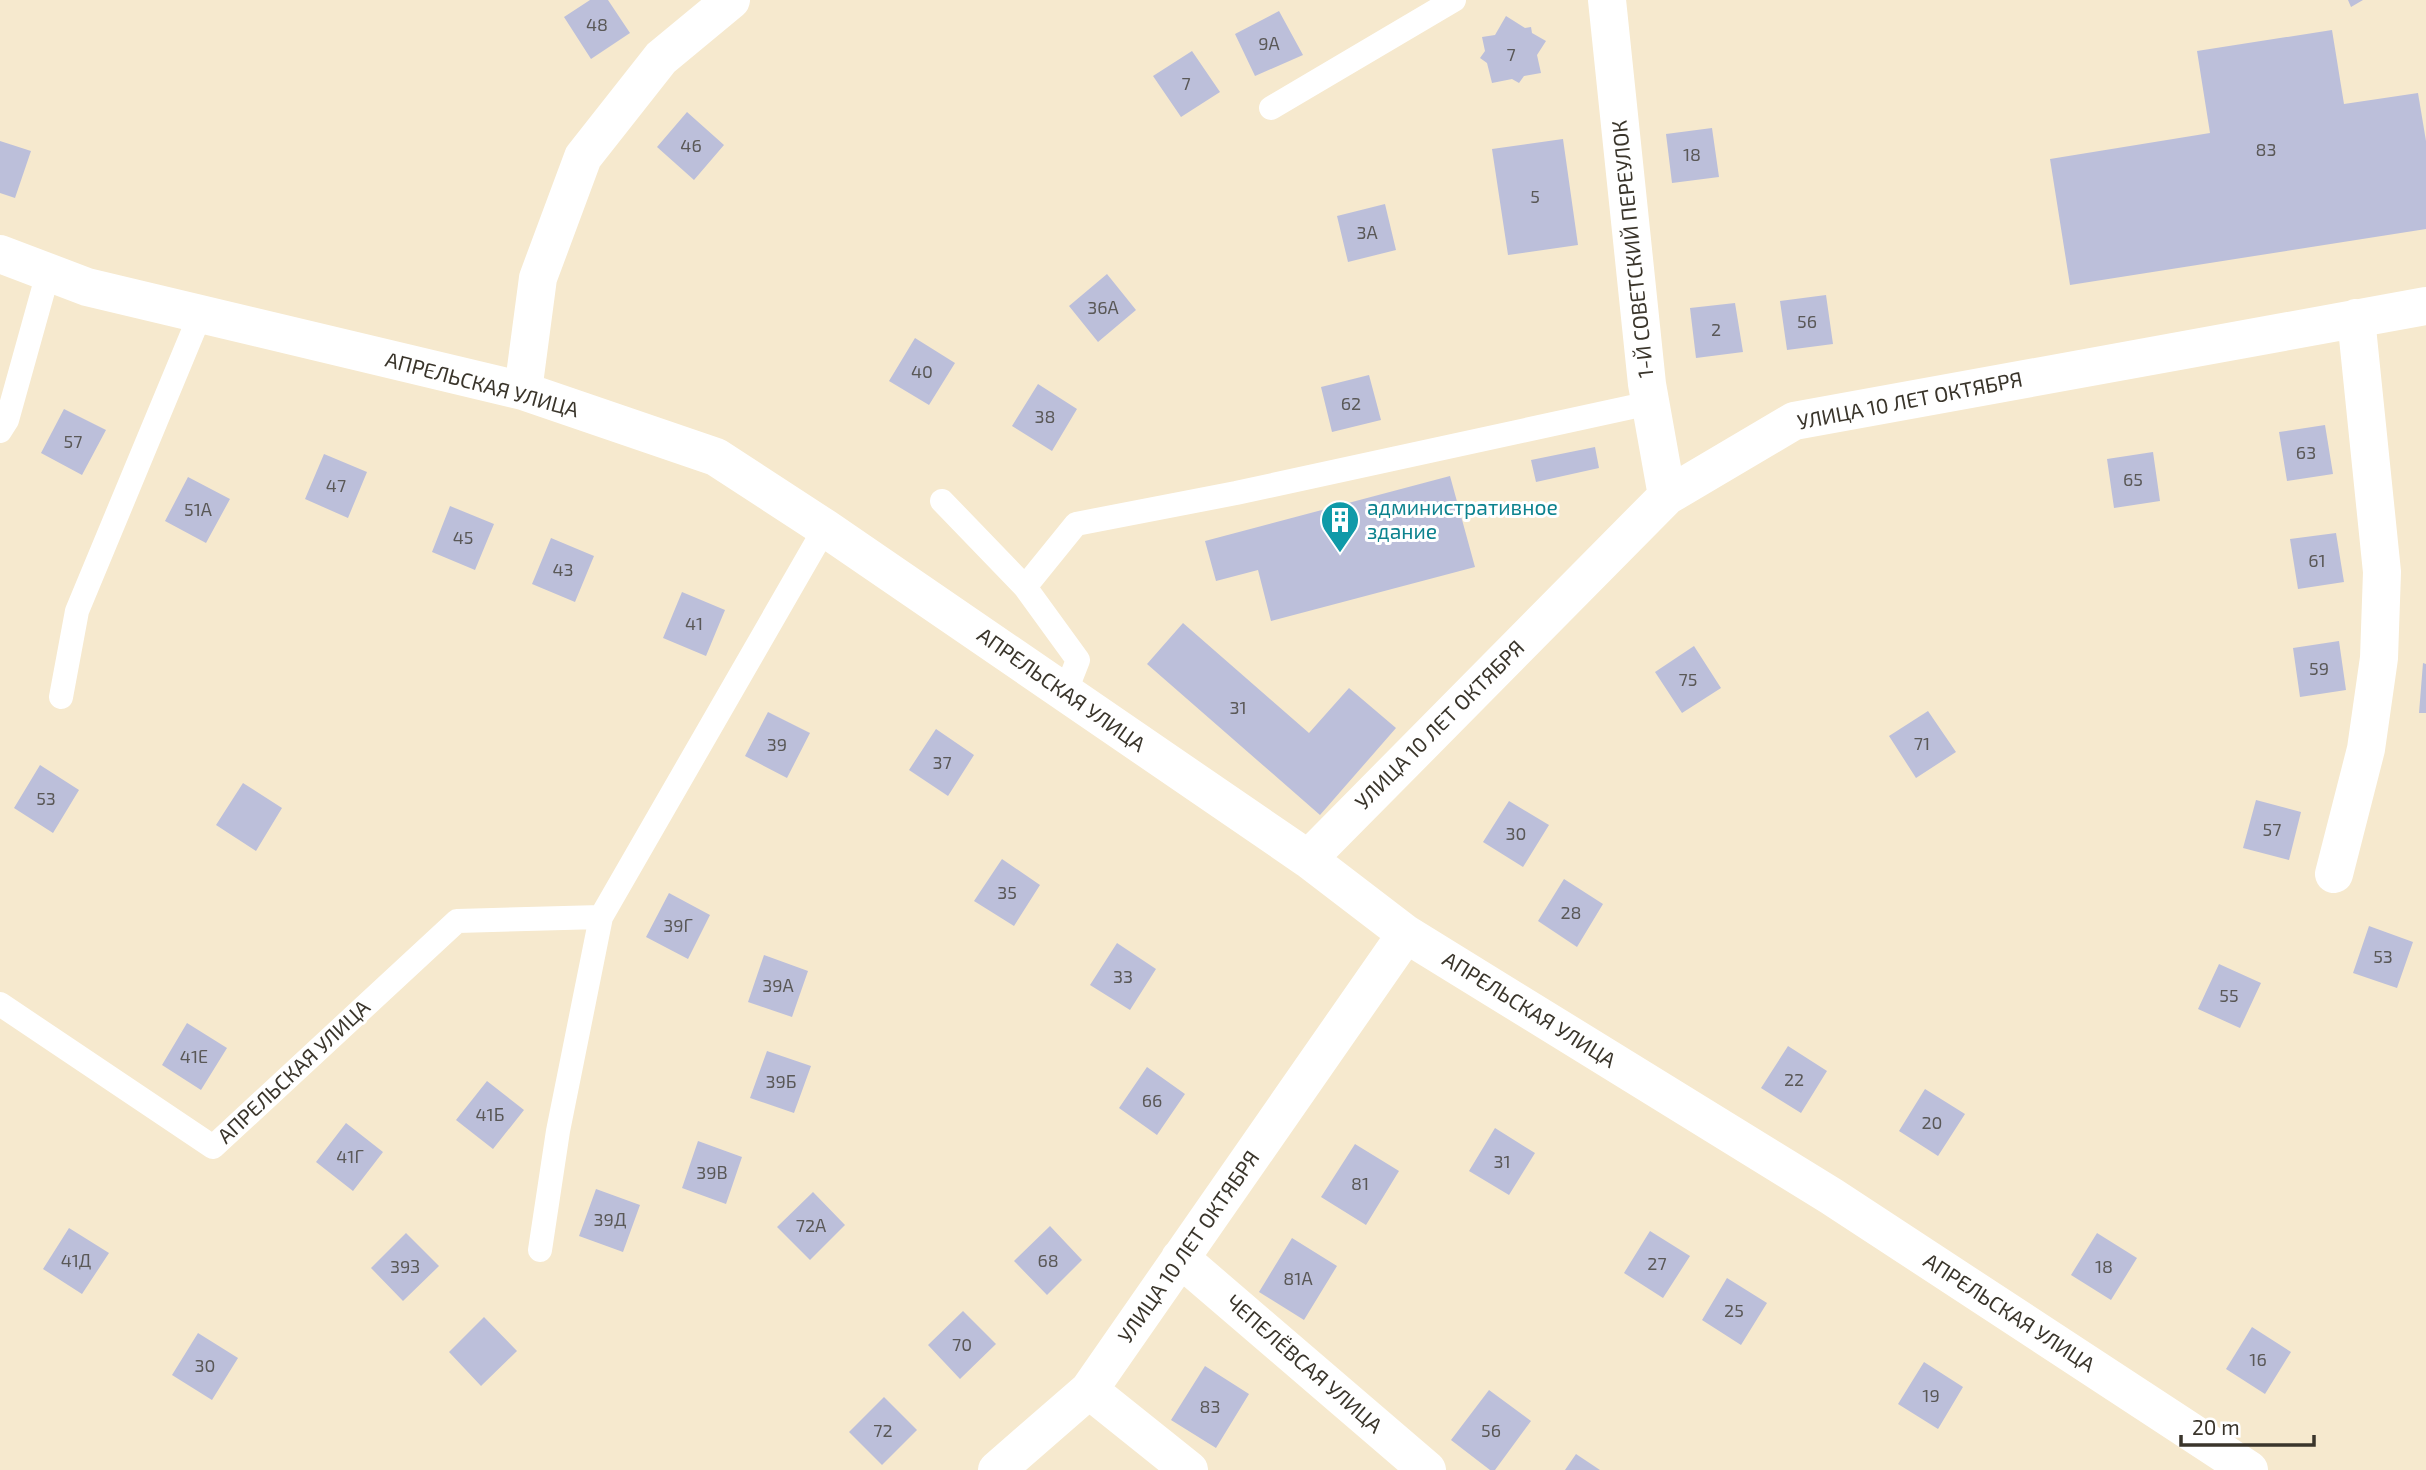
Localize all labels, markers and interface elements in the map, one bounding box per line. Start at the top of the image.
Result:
house number: 48 [586,13,608,35]
house number: 9А [1258,32,1281,54]
house number: 7 [1506,43,1516,65]
house number: 7 [1181,72,1191,94]
street label: 1-Й СОВЕТСКИЙ ПЕРЕУЛОК [1606,119,1657,379]
house number: 46 [680,134,702,156]
house number: 83 [2256,138,2276,160]
house number: 18 [1683,143,1701,165]
house number: 5 [1530,185,1540,207]
house number: 3А [1356,221,1378,243]
house number: 36А [1087,296,1120,318]
house number: 56 [1797,310,1817,332]
house number: 2 [1711,318,1721,340]
street label: АПРЕЛЬСКАЯ УЛИЦА [383,346,582,421]
house number: 40 [911,360,933,382]
street label: УЛИЦА 10 ЛЕТ ОКТЯБРЯ [1795,365,2024,434]
house number: 62 [1341,392,1361,414]
house number: 38 [1035,405,1055,427]
house number: 57 [64,430,82,452]
house number: 63 [2296,441,2316,463]
house number: 65 [2123,468,2143,490]
house number: 47 [326,474,346,496]
place label: административное здание [1367,494,1558,543]
house number: 51А [184,498,213,520]
building icon: административное здание [1319,499,1361,554]
house number: 45 [453,526,473,548]
house number: 61 [2308,549,2326,571]
house number: 43 [552,558,574,580]
house number: 41 [685,612,703,634]
street label: АПРЕЛЬСКАЯ УЛИЦА [973,621,1151,756]
street label: УЛИЦА 10 ЛЕТ ОКТЯБРЯ [1349,634,1529,814]
house number: 59 [2309,657,2329,679]
house number: 75 [1679,668,1697,690]
house number: 31 [1229,696,1247,718]
house number: 71 [1914,732,1930,754]
house number: 39 [767,733,787,755]
house number: 37 [932,751,952,773]
house number: 53 [36,787,56,809]
house number: 57 [2263,818,2281,840]
house number: 30 [1506,822,1526,844]
house number: 35 [997,881,1017,903]
house number: 28 [1560,901,1582,923]
house number: 39Г [663,914,693,936]
street label: АПРЕЛЬСКАЯ УЛИЦА [1439,945,1621,1072]
house number: 53 [2373,945,2393,967]
house number: 33 [1113,965,1133,987]
house number: 39А [762,974,795,996]
house number: 55 [2219,984,2239,1006]
street label: АПРЕЛЬСКАЯ УЛИЦА [212,994,374,1148]
house number: 41Е [180,1045,208,1067]
house number: 22 [1784,1068,1804,1090]
house number: 39Б [765,1070,797,1092]
house number: 66 [1142,1089,1162,1111]
house number: 41Б [475,1103,505,1125]
house number: 20 [1922,1111,1942,1133]
house number: 41Г [336,1145,364,1167]
street label: УЛИЦА 10 ЛЕТ ОКТЯБРЯ [1112,1145,1264,1347]
house number: 31 [1493,1150,1511,1172]
house number: 39В [696,1161,728,1183]
house number: 81 [1351,1172,1369,1194]
house number: 39Д [594,1208,626,1230]
house number: 72А [796,1214,827,1236]
street label: АПРЕЛЬСКАЯ УЛИЦА [1919,1247,2100,1376]
house number: 41Д [61,1249,91,1271]
house number: 68 [1037,1249,1059,1271]
house number: 27 [1647,1252,1667,1274]
house number: 39З [390,1255,420,1277]
house number: 18 [2095,1255,2113,1277]
house number: 81А [1283,1267,1313,1289]
street label: ЧЕПЕЛЁВСАЯ УЛИЦА [1222,1288,1388,1437]
house number: 25 [1724,1299,1744,1321]
house number: 70 [952,1333,972,1355]
house number: 16 [2249,1348,2267,1370]
house number: 30 [195,1354,215,1376]
house number: 19 [1922,1384,1940,1406]
house number: 83 [1200,1395,1220,1417]
scale bar [2181,1404,2314,1448]
text: 20 m [2192,1414,2240,1439]
house number: 72 [873,1419,893,1441]
house number: 56 [1481,1419,1501,1441]

